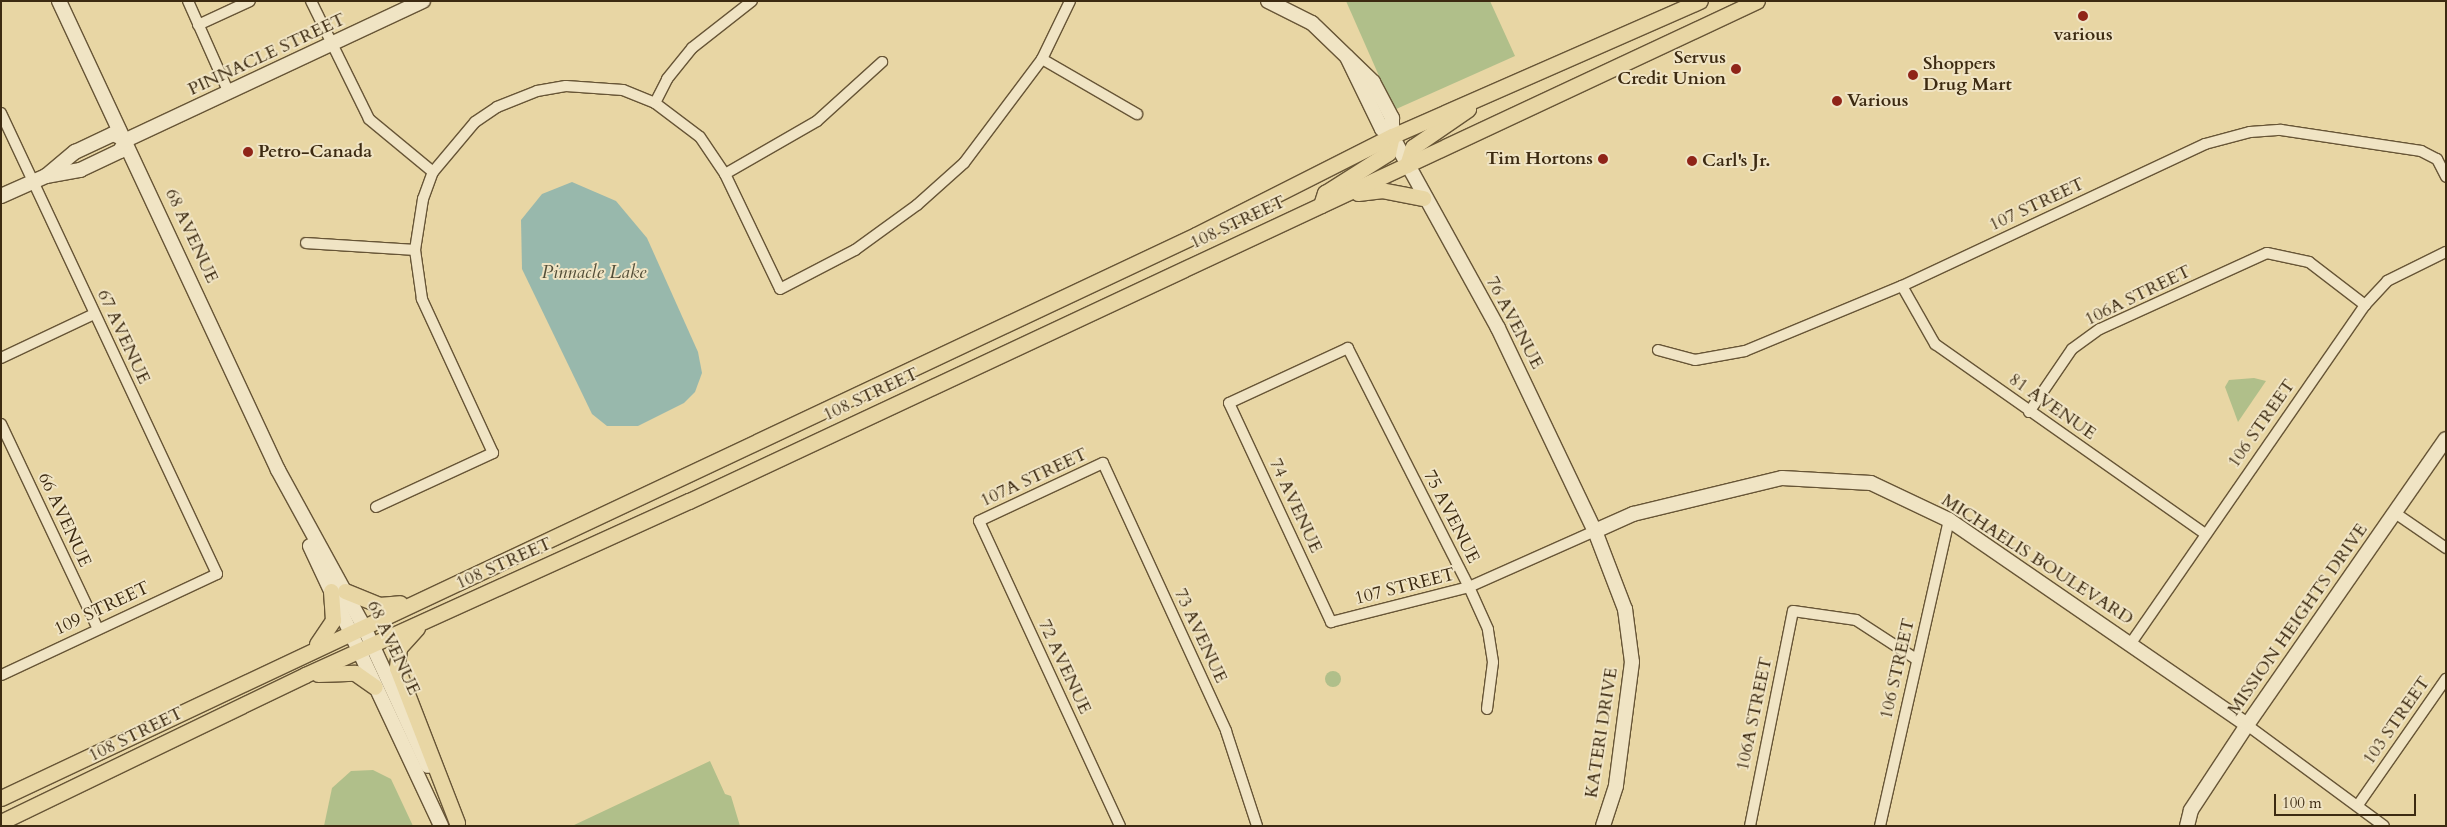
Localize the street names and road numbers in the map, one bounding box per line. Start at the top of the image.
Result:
street label: PINNACLE STREET [185,9,349,101]
street label: 107 STREET [1986,174,2088,236]
street label: 68 AVENUE [160,185,222,287]
street label: 108 STREET [1187,192,1289,254]
street label: 106A STREET [2081,261,2195,331]
street label: 76 AVENUE [1481,273,1547,373]
street label: 67 AVENUE [92,286,154,388]
street label: 108 STREET [820,364,922,426]
street label: 81 AVENUE [2004,369,2100,445]
street label: 106 STREET [2224,376,2300,472]
street label: 107A STREET [977,444,1091,512]
street label: 74 AVENUE [1264,455,1326,557]
street label: 75 AVENUE [1418,467,1484,567]
street label: 66 AVENUE [33,469,95,571]
street label: MICHAELIS BOULEVARD [1937,490,2137,630]
street label: MISSION HEIGHTS DRIVE [2223,520,2373,720]
street label: 108 STREET [453,533,555,595]
street label: 107 STREET [1353,564,1457,610]
street label: 109 STREET [51,578,153,640]
street label: 73 AVENUE [1169,585,1231,687]
street label: 68 AVENUE [362,597,424,699]
street label: 72 AVENUE [1033,616,1095,718]
street label: 106 STREET [1876,617,1920,721]
street label: 106A STREET [1732,655,1778,773]
street label: KATERI DRIVE [1581,666,1623,800]
street label: 103 STREET [2359,673,2435,769]
street label: 108 STREET [85,703,187,767]

